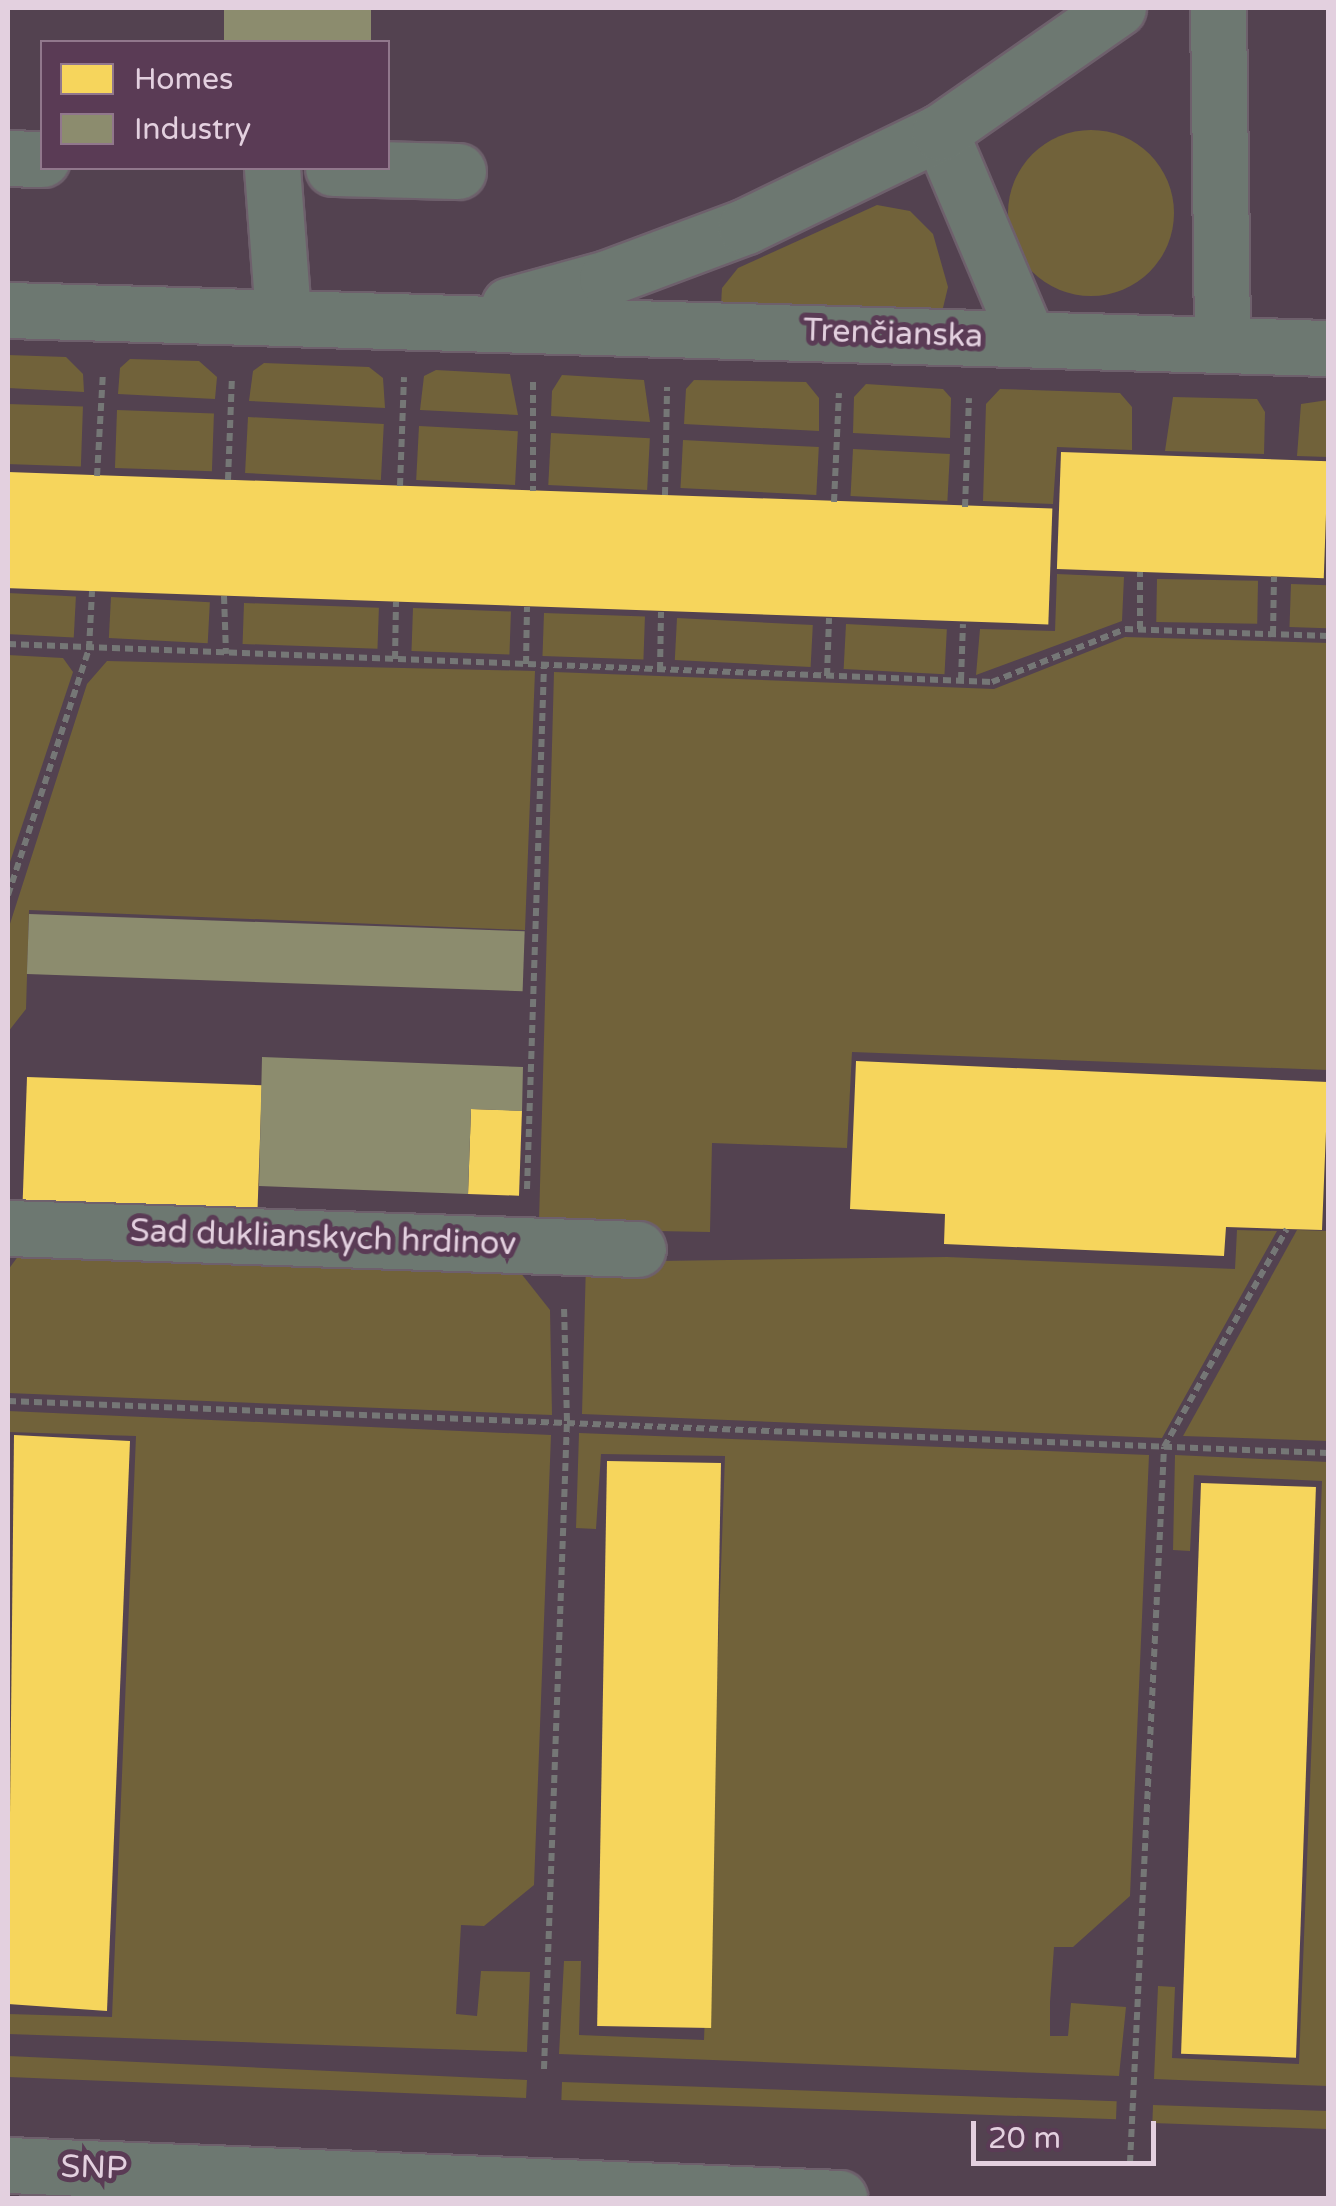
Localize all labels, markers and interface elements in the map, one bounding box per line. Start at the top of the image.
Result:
legend [40,40,390,170]
text: Homes [134,61,233,98]
text: Industry [134,111,251,148]
street label: Trenčianska [802,312,984,356]
street label: Sad duklianskych hrdinov [129,1212,517,1264]
scale bar [976,2101,1161,2163]
text: 20 m [988,2120,1061,2157]
street label: SNP [60,2148,128,2188]

